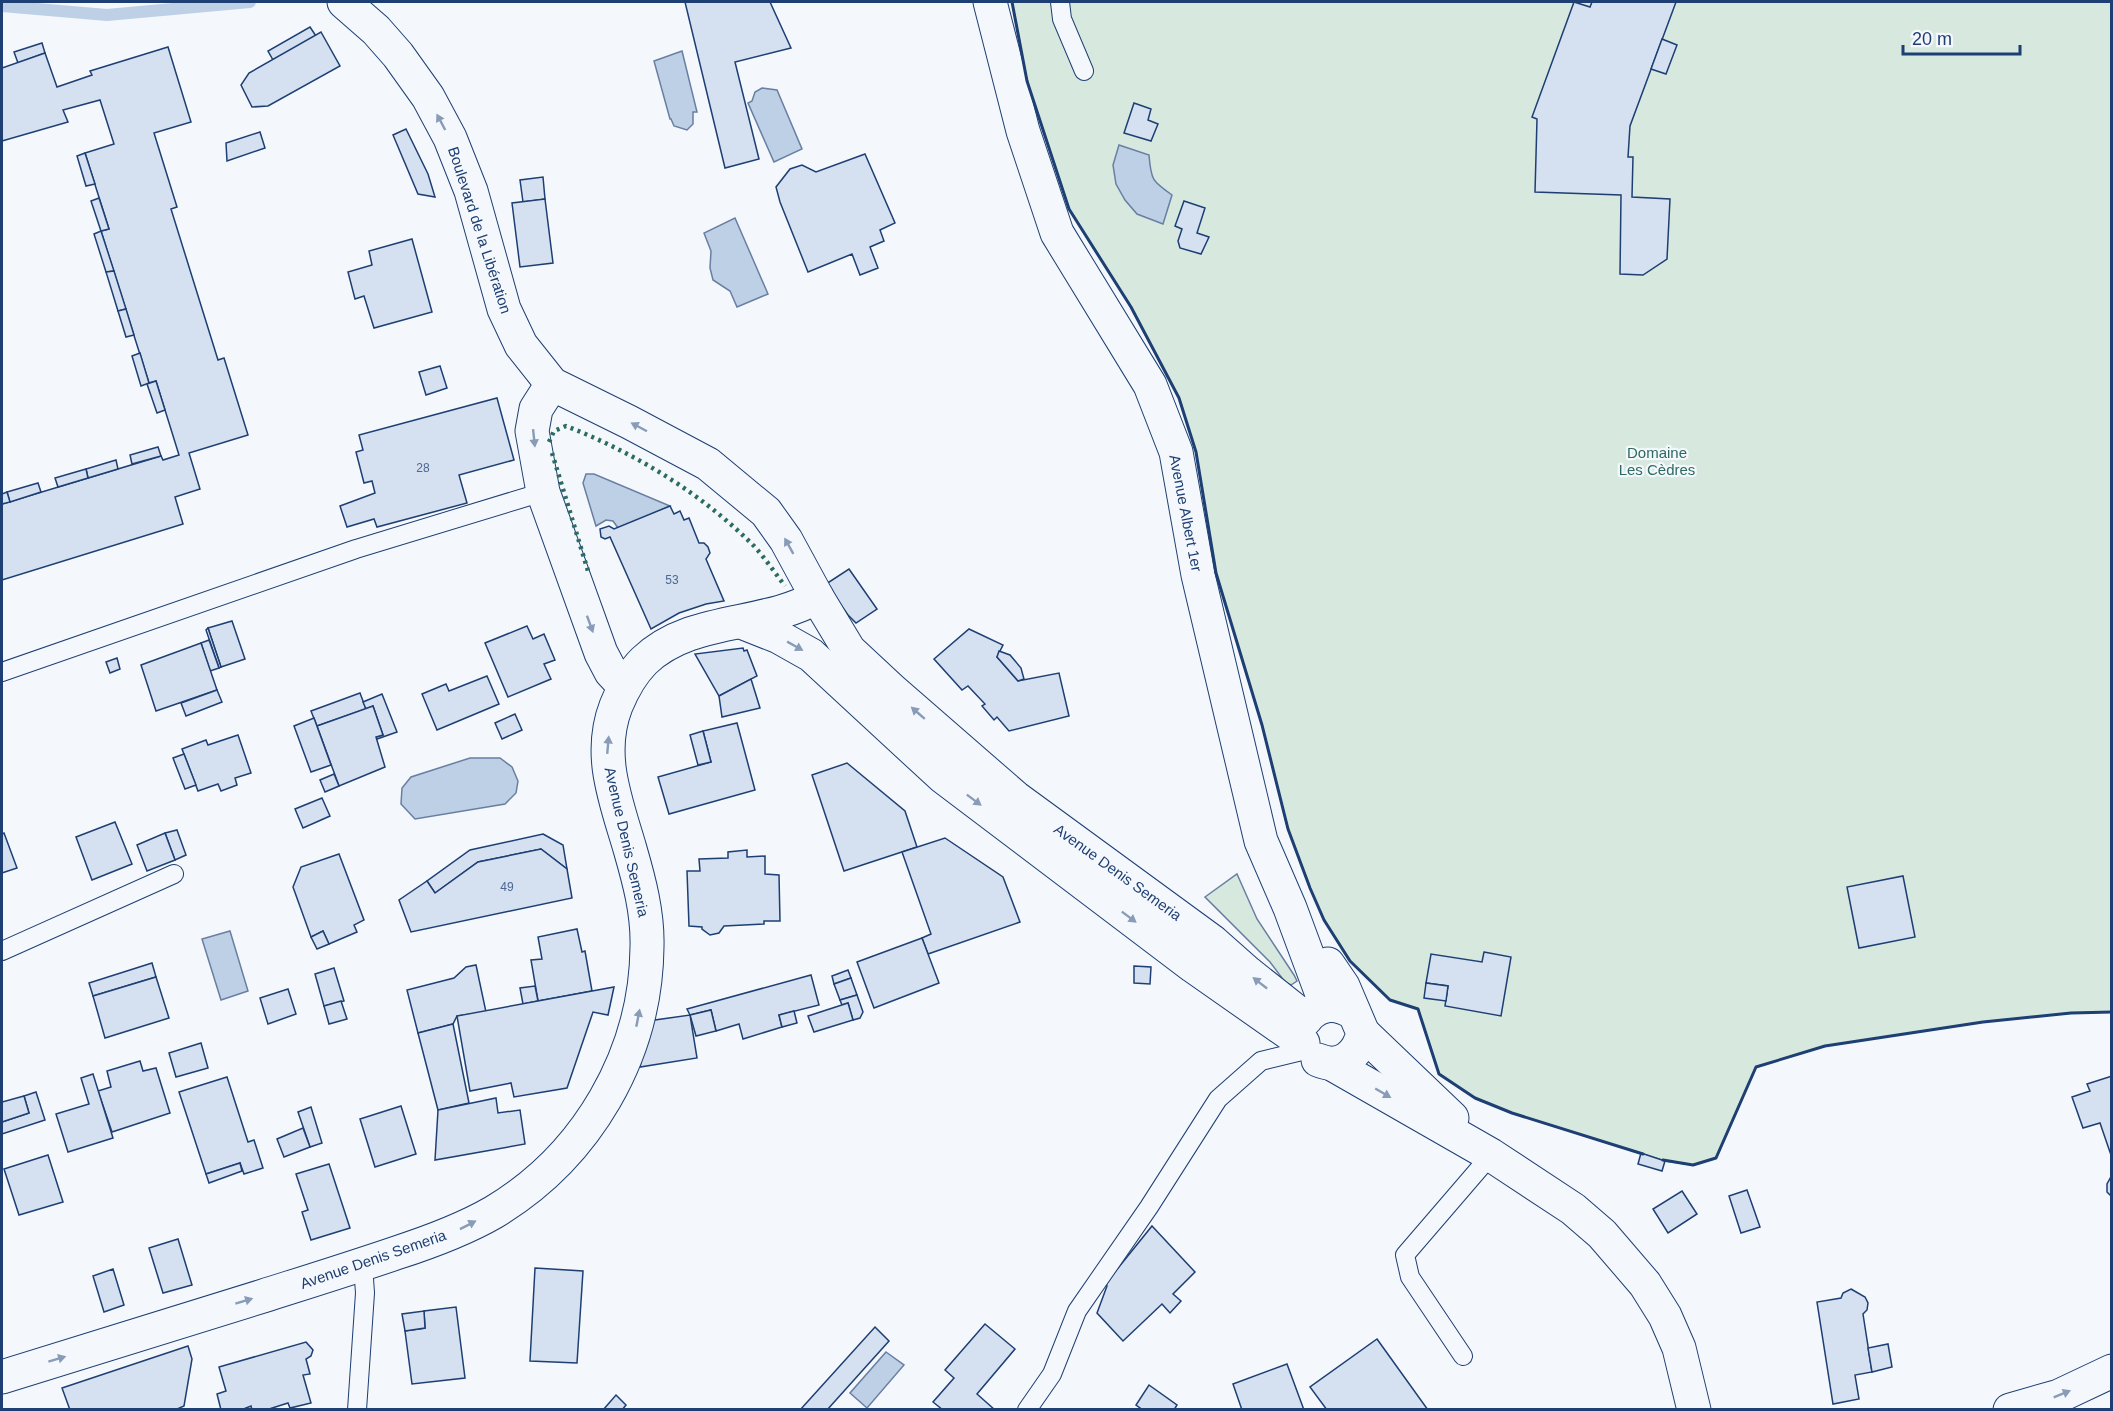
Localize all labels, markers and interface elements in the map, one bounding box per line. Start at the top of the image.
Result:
scale bar [1903,18,2020,56]
text: 20 m [1912,29,1952,49]
one-way arrow [437,113,447,131]
street label: Boulevard de la Libération [445,144,515,316]
one-way arrow [630,422,647,432]
one-way arrow [529,429,539,448]
park label: Domaine Les Cèdres [1619,444,1695,478]
street label: Avenue Albert 1er [1166,453,1206,573]
house number: 28 [416,461,430,475]
one-way arrow [784,537,794,554]
house number: 53 [665,573,679,587]
one-way arrow [586,615,596,633]
one-way arrow [786,640,803,650]
one-way arrow [910,707,926,720]
one-way arrow [603,735,613,754]
street label: Avenue Denis Semeria [601,765,653,919]
one-way arrow [965,794,981,806]
street label: Avenue Denis Semeria [1051,820,1185,924]
house number: 49 [500,880,514,894]
one-way arrow [1122,911,1137,923]
one-way arrow [1252,976,1268,989]
one-way arrow [634,1008,643,1027]
one-way arrow [1375,1088,1392,1098]
one-way arrow [459,1220,476,1230]
street label: Avenue Denis Semeria [298,1226,449,1292]
one-way arrow [235,1296,253,1306]
one-way arrow [48,1354,66,1363]
one-way arrow [2054,1389,2072,1399]

